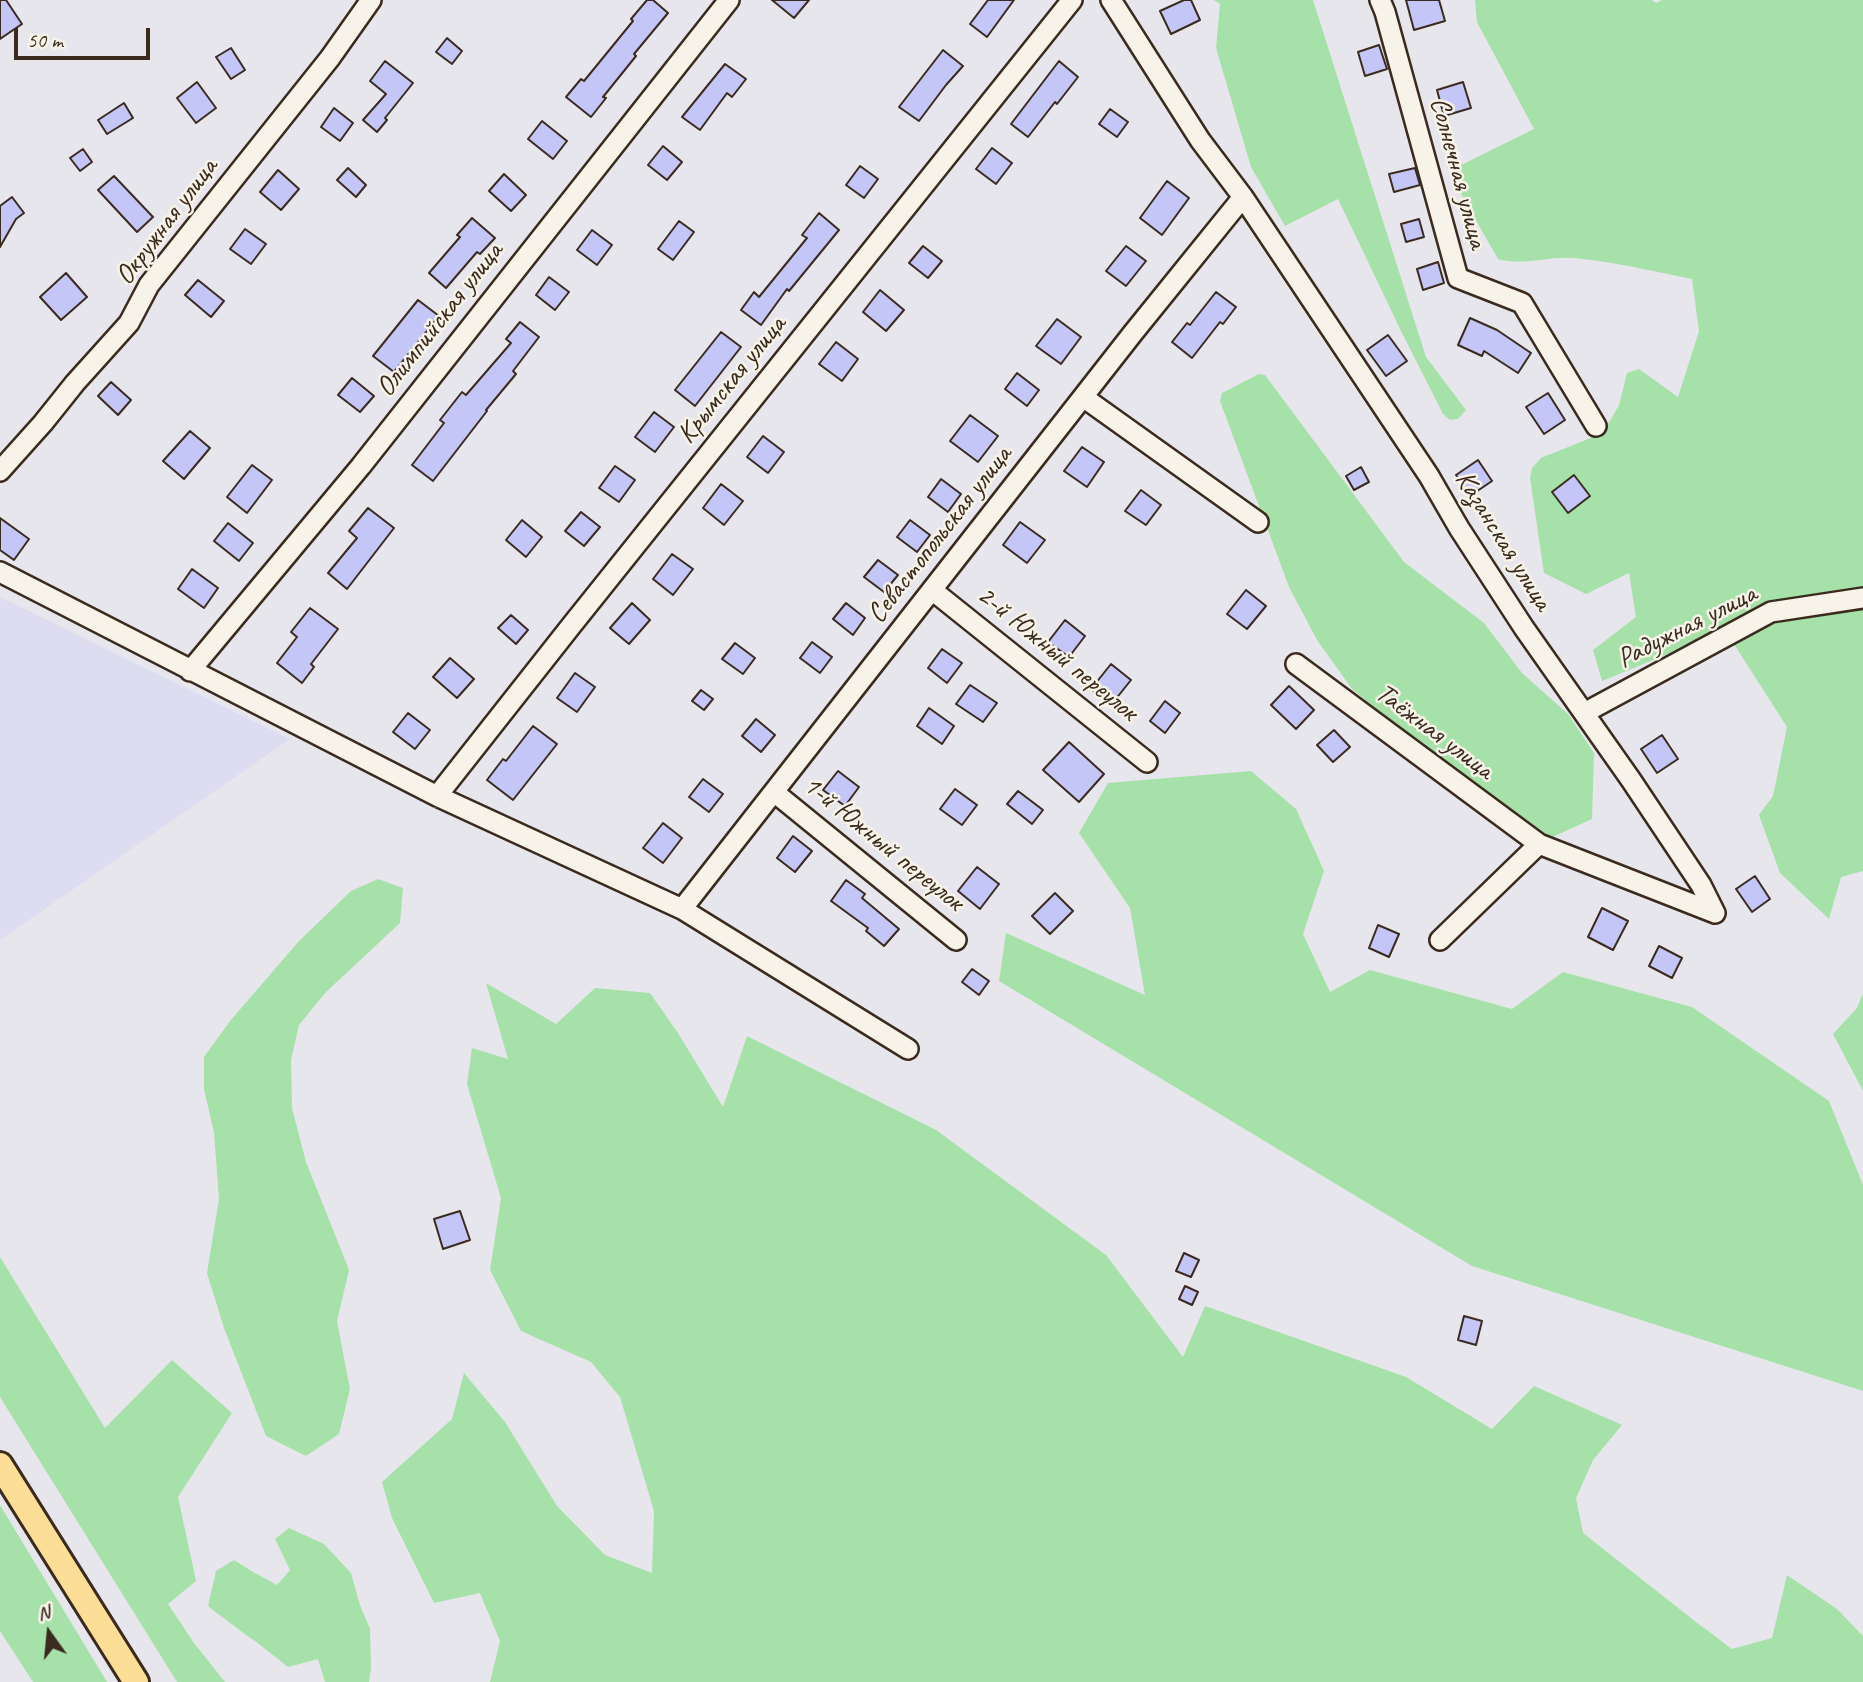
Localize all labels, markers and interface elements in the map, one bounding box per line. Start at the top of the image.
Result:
scale bar [18,14,154,58]
text: 50 m [27,27,63,53]
street label: Солнечная улица [1422,94,1494,252]
street label: Окружная улица [108,152,226,292]
street label: Олимпийская улица [369,236,511,404]
street label: Крымская улица [670,309,794,451]
street label: Севастопольская улица [860,440,1020,630]
street label: Казанская улица [1447,465,1559,617]
street label: Радужная улица [1612,578,1762,676]
street label: 2-й Южный переулок [970,579,1144,729]
street label: Таёжная улица [1368,677,1500,787]
street label: 1-й Южный переулок [796,769,970,919]
north arrow [14,1598,84,1668]
text: N [35,1600,52,1626]

